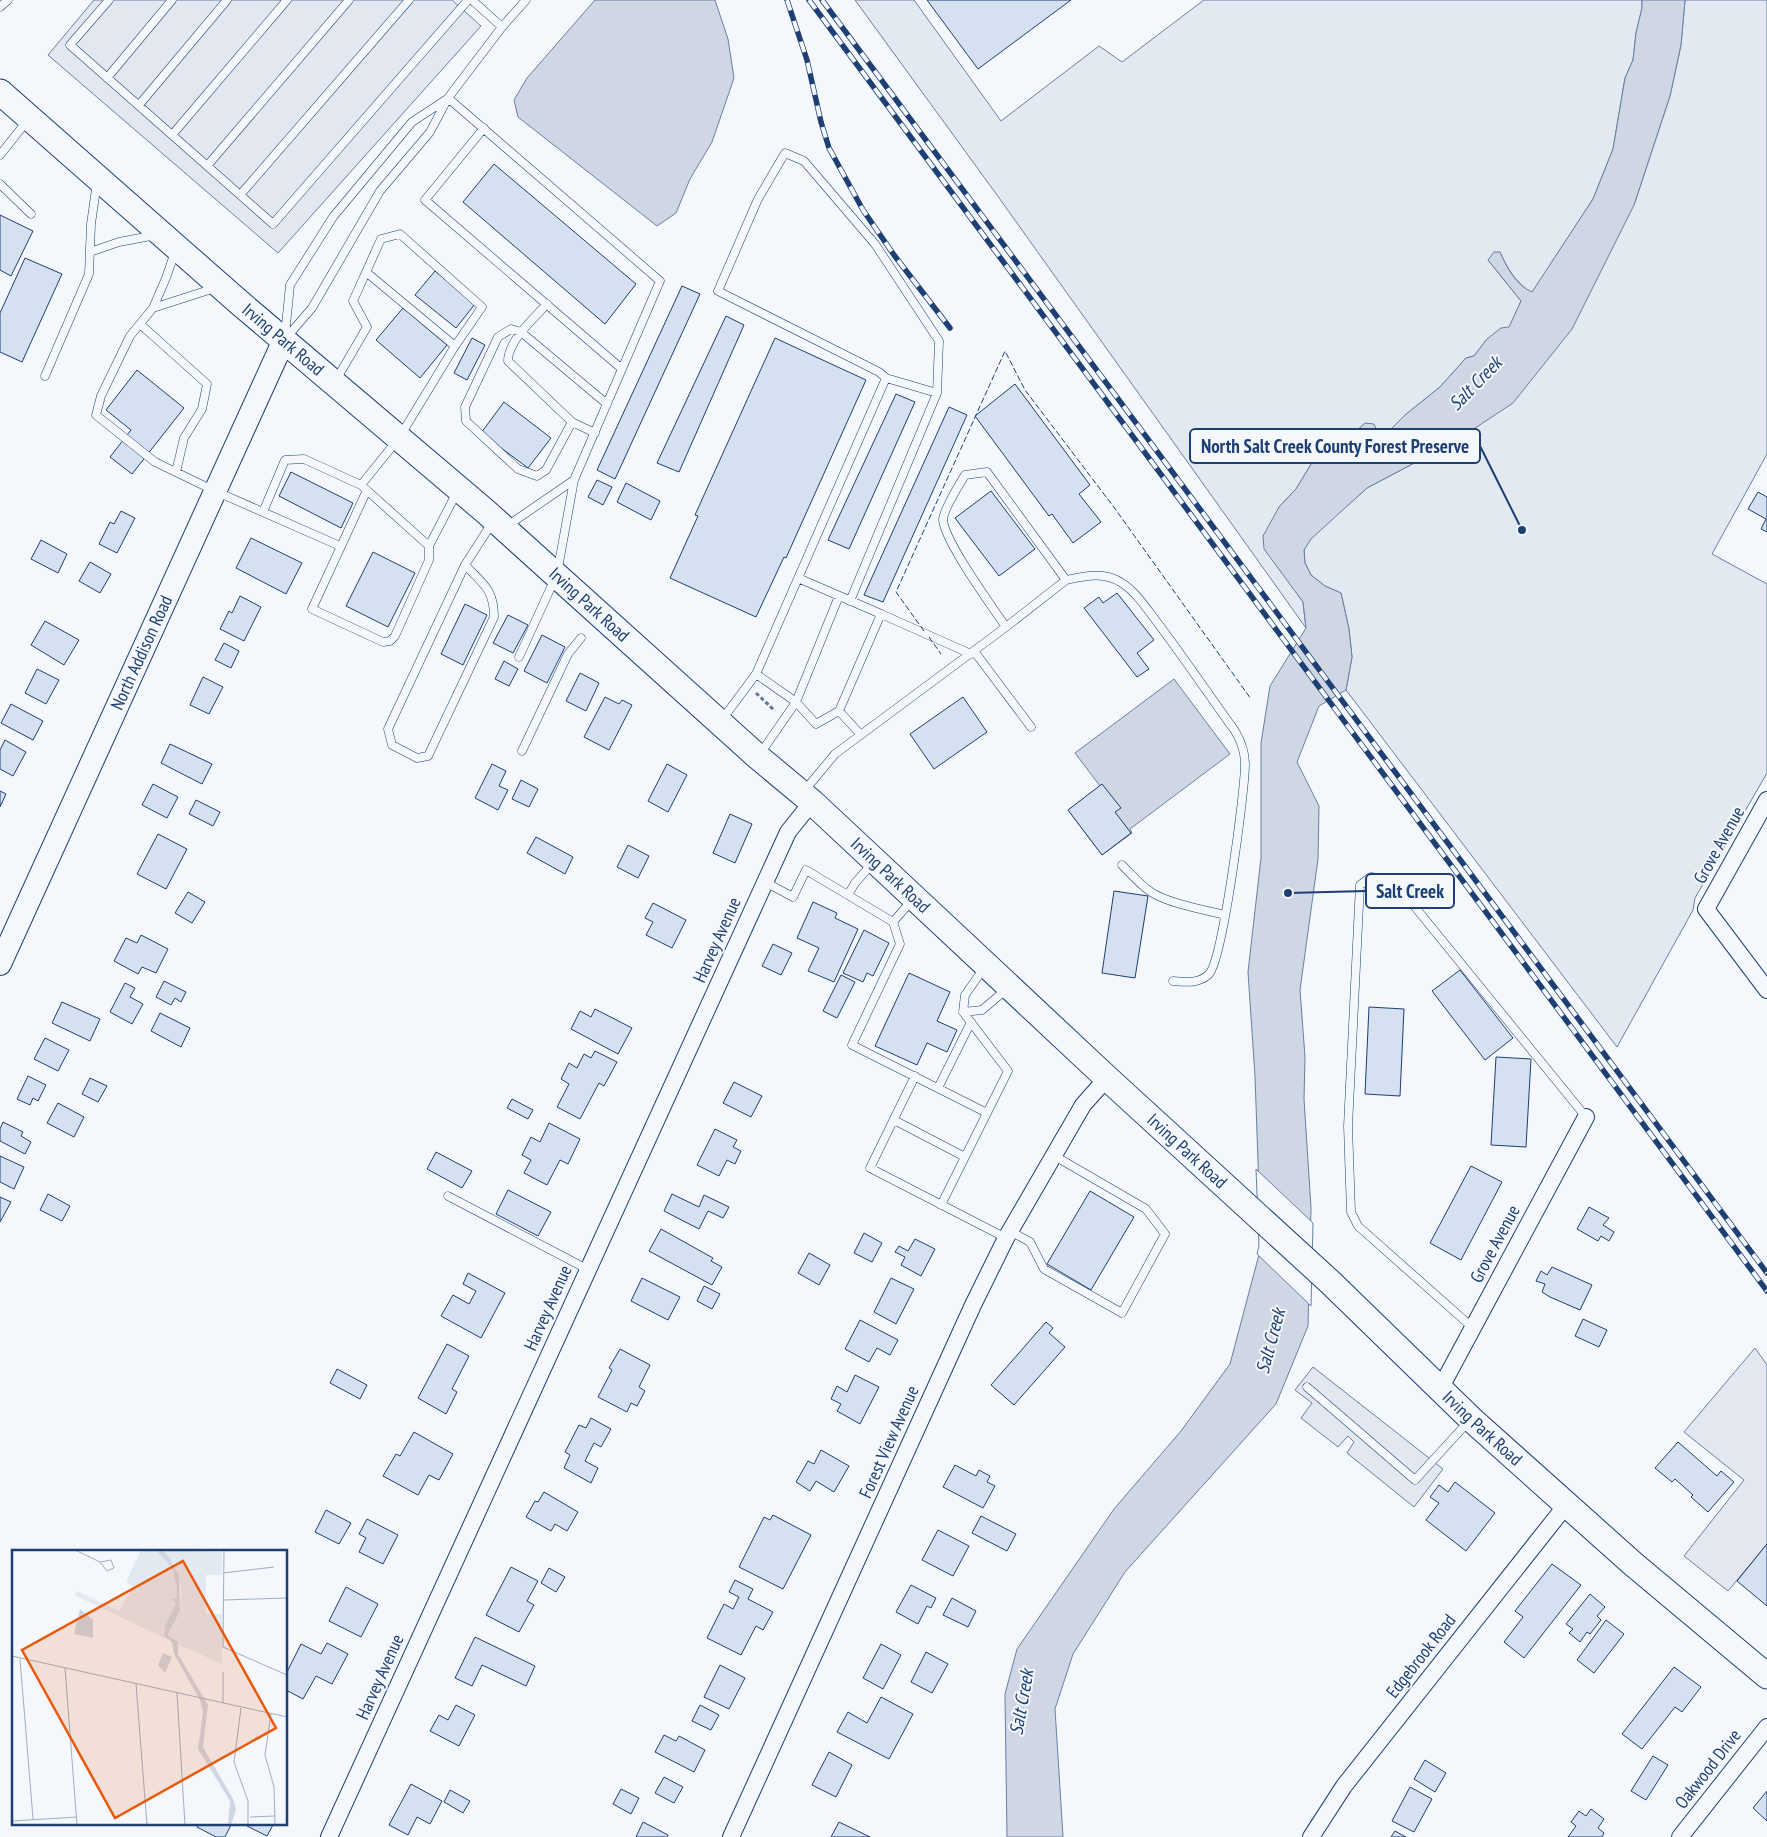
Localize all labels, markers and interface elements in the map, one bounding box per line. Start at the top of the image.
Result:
street label: Irving Park Road [238,298,329,380]
water label: Salt Creek [1443,349,1508,415]
callout: North Salt Creek County Forest Preserve [1190,429,1480,463]
text: North Salt Creek County Forest Preserve [1201,434,1469,458]
street label: Irving Park Road [544,562,634,647]
street label: North Addison Road [105,592,177,713]
street label: Grove Avenue [1688,802,1749,887]
street label: Irving Park Road [846,832,935,918]
callout: Salt Creek [1366,874,1454,908]
text: Salt Creek [1376,879,1444,903]
street label: Harvey Avenue [688,894,746,986]
street label: Irving Park Road [1142,1108,1232,1193]
street label: Grove Avenue [1465,1201,1525,1287]
street label: Harvey Avenue [519,1262,577,1354]
water label: Salt Creek [1250,1303,1291,1376]
street label: Forest View Avenue [853,1382,924,1502]
street label: Irving Park Road [1438,1385,1527,1470]
inset map [12,1550,288,1824]
street label: Edgebrook Road [1381,1609,1460,1702]
street label: Harvey Avenue [351,1631,409,1723]
water label: Salt Creek [1003,1665,1039,1737]
street label: Oakwood Drive [1669,1724,1746,1813]

